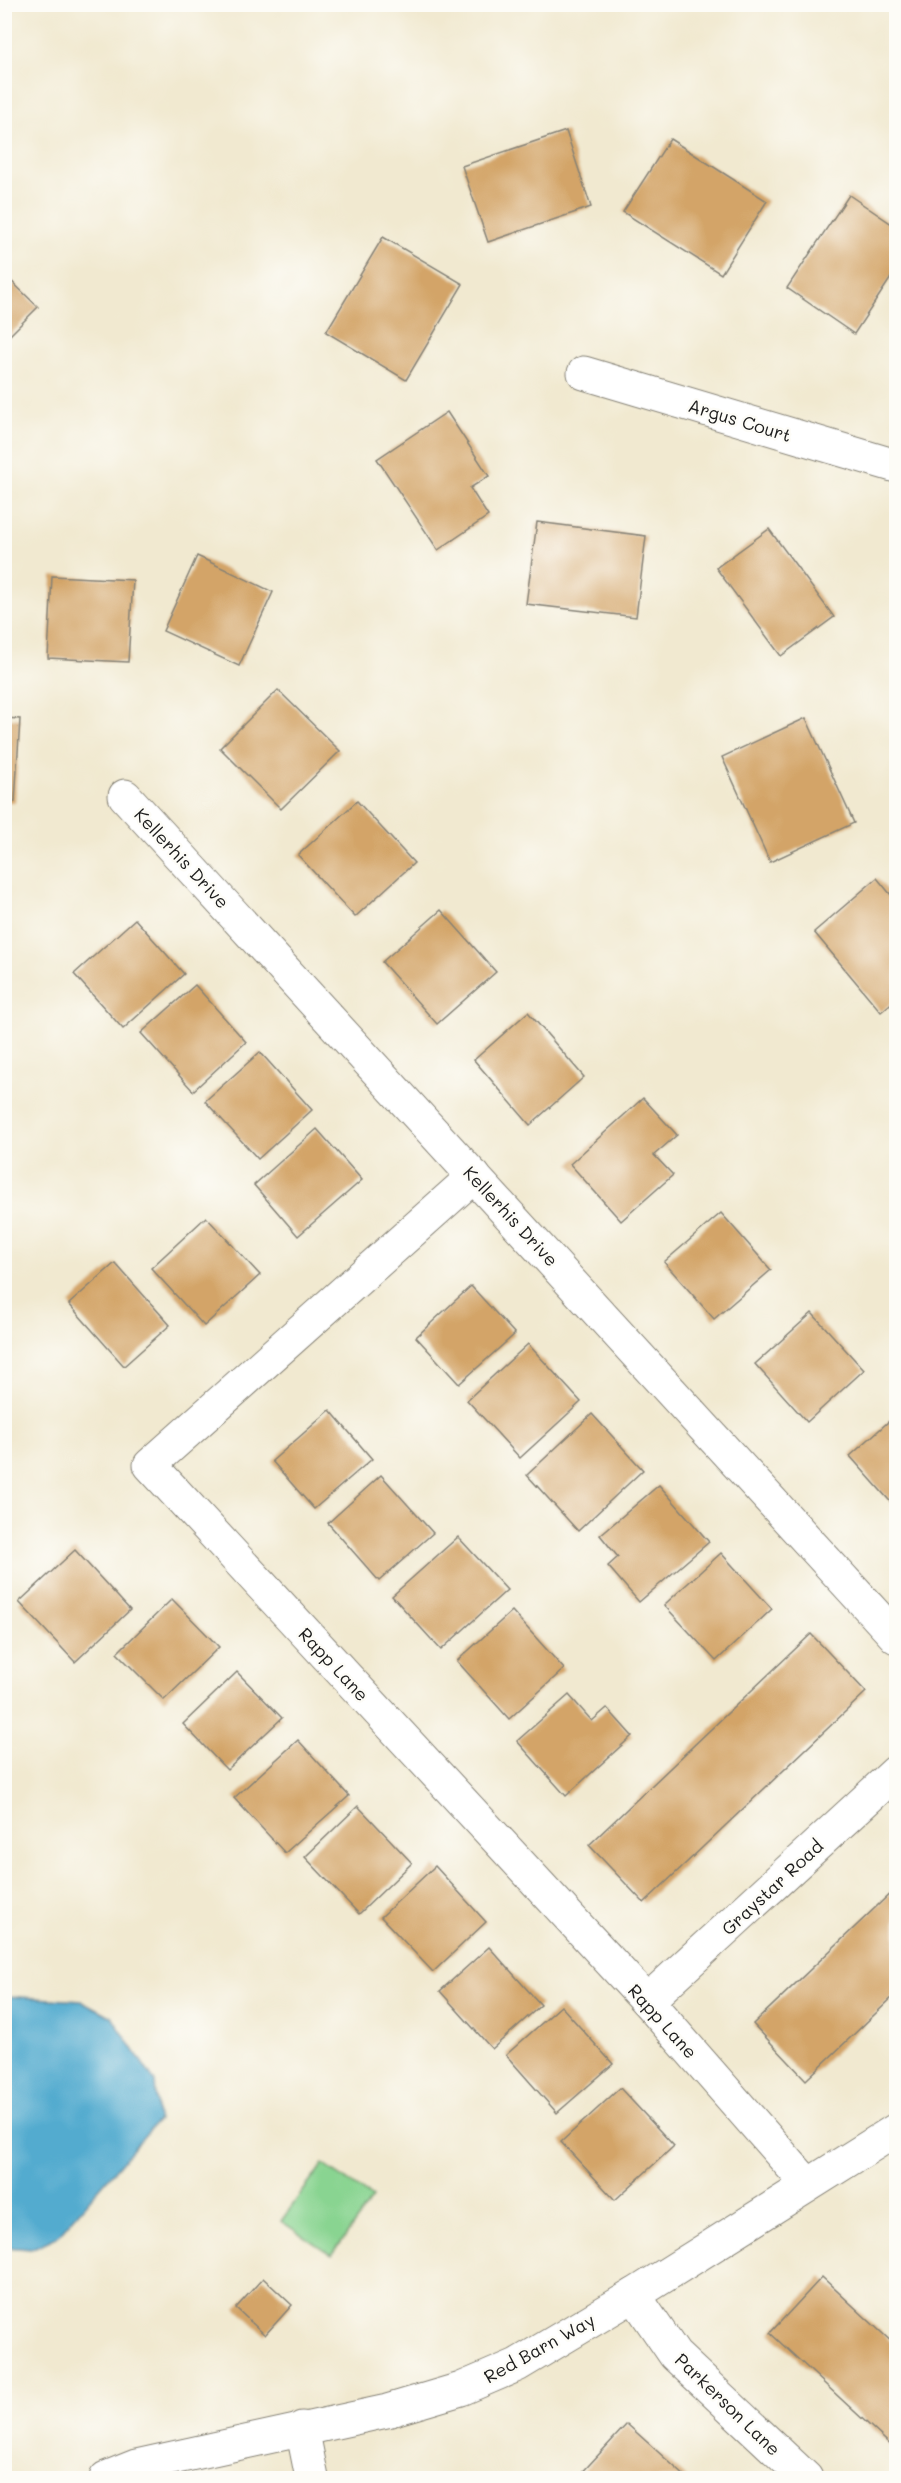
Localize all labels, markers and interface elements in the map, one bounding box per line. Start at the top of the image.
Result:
street label: Argus Court [686,393,794,447]
street label: Kellerhis Drive [129,803,235,913]
street label: Kellerhis Drive [458,1161,564,1271]
street label: Rapp Lane [294,1622,374,1706]
street label: Graystar Road [716,1834,828,1940]
street label: Rapp Lane [623,1979,703,2063]
street label: Red Barn Way [479,2308,599,2388]
street label: Parkerson Lane [670,2347,786,2461]

